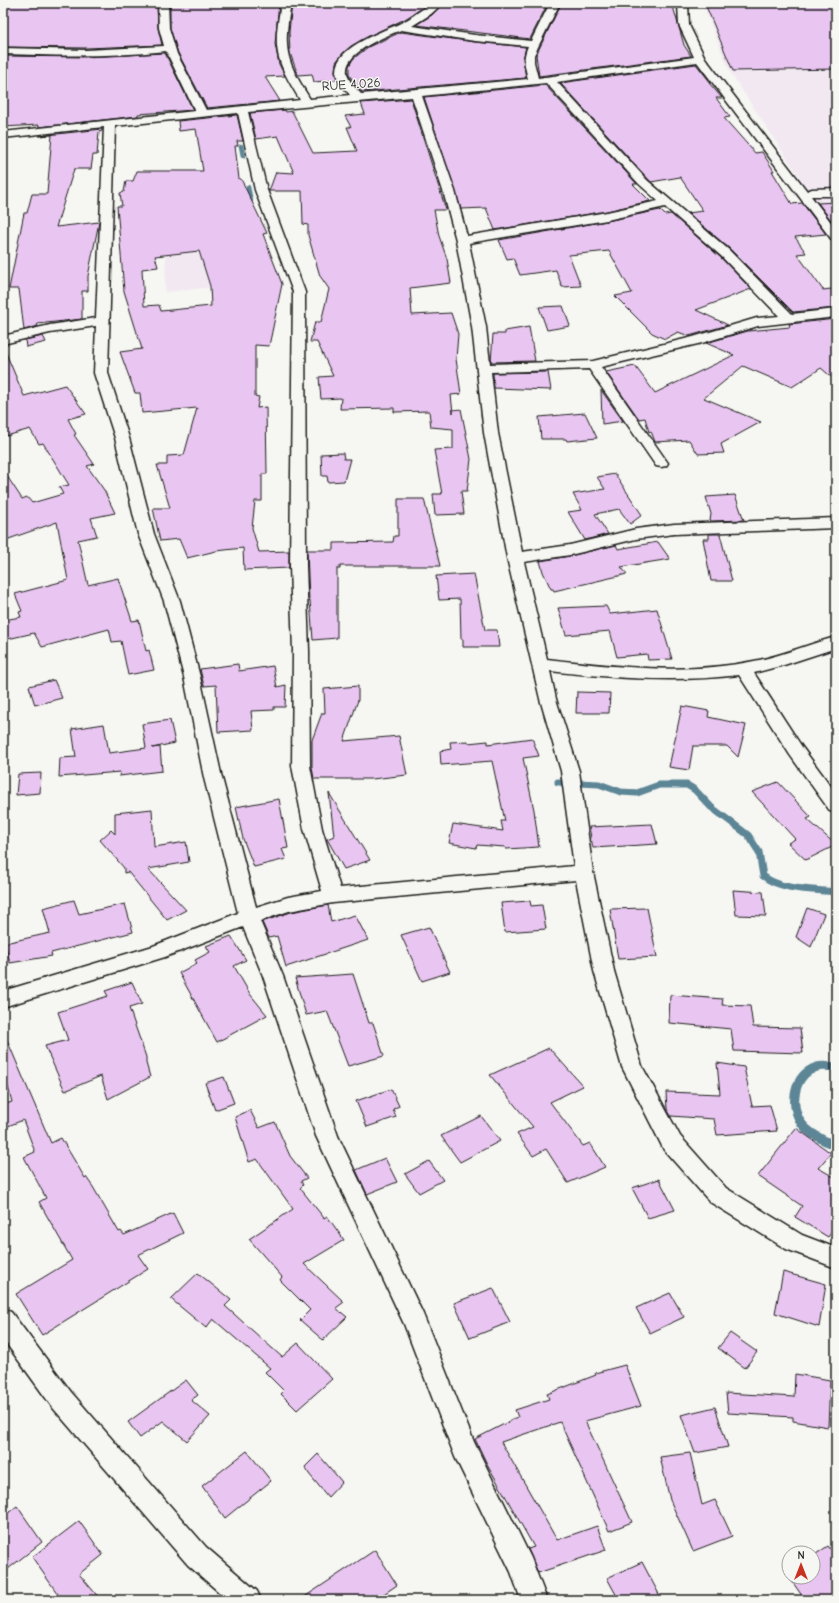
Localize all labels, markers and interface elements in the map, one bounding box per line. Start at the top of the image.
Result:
street label: RUE 4.026 [321,74,381,94]
north arrow [781,1545,821,1585]
text: N [797,1549,805,1562]

